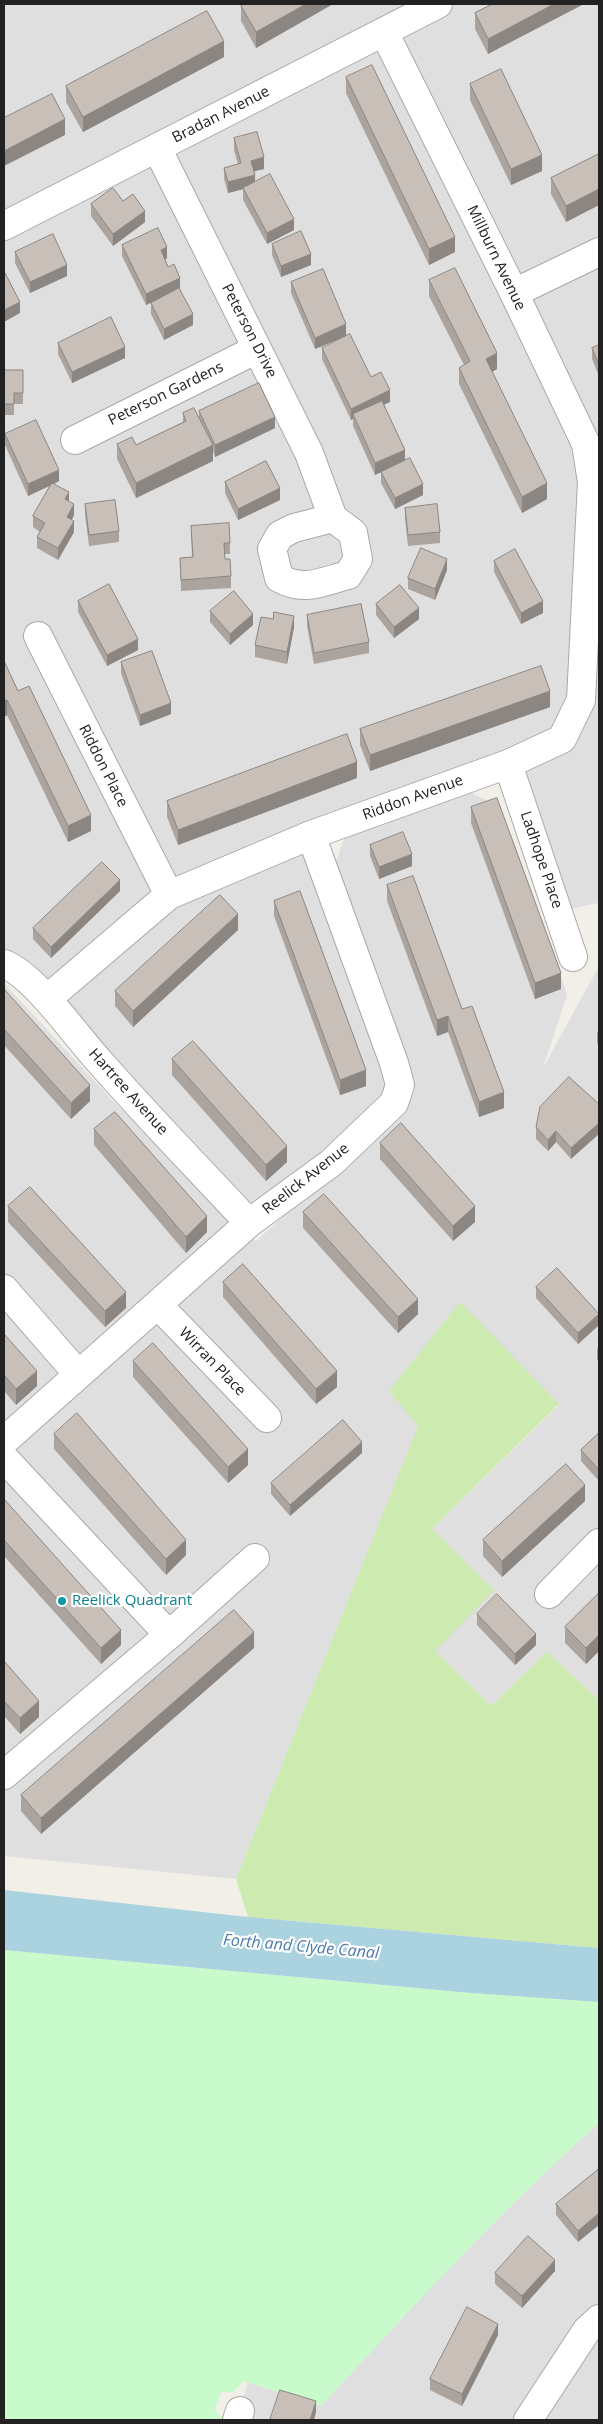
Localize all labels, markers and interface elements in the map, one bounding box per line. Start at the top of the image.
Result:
street label: Bradan Avenue [169,83,273,147]
street label: Millburn Avenue [463,203,529,313]
street label: Peterson Drive [218,281,280,381]
street label: Peterson Gardens [105,358,227,430]
street label: Riddon Place [74,722,132,810]
street label: Riddon Avenue [360,771,466,825]
street label: Ladhope Place [516,809,566,911]
street label: Hartree Avenue [85,1045,171,1139]
street label: Reelick Avenue [259,1140,353,1218]
street label: Wirran Place [175,1324,249,1400]
place label: Reelick Quadrant [72,1592,192,1610]
marker: Reelick Quadrant [56,1595,68,1607]
water label: Forth and Clyde Canal [222,1931,380,1963]

